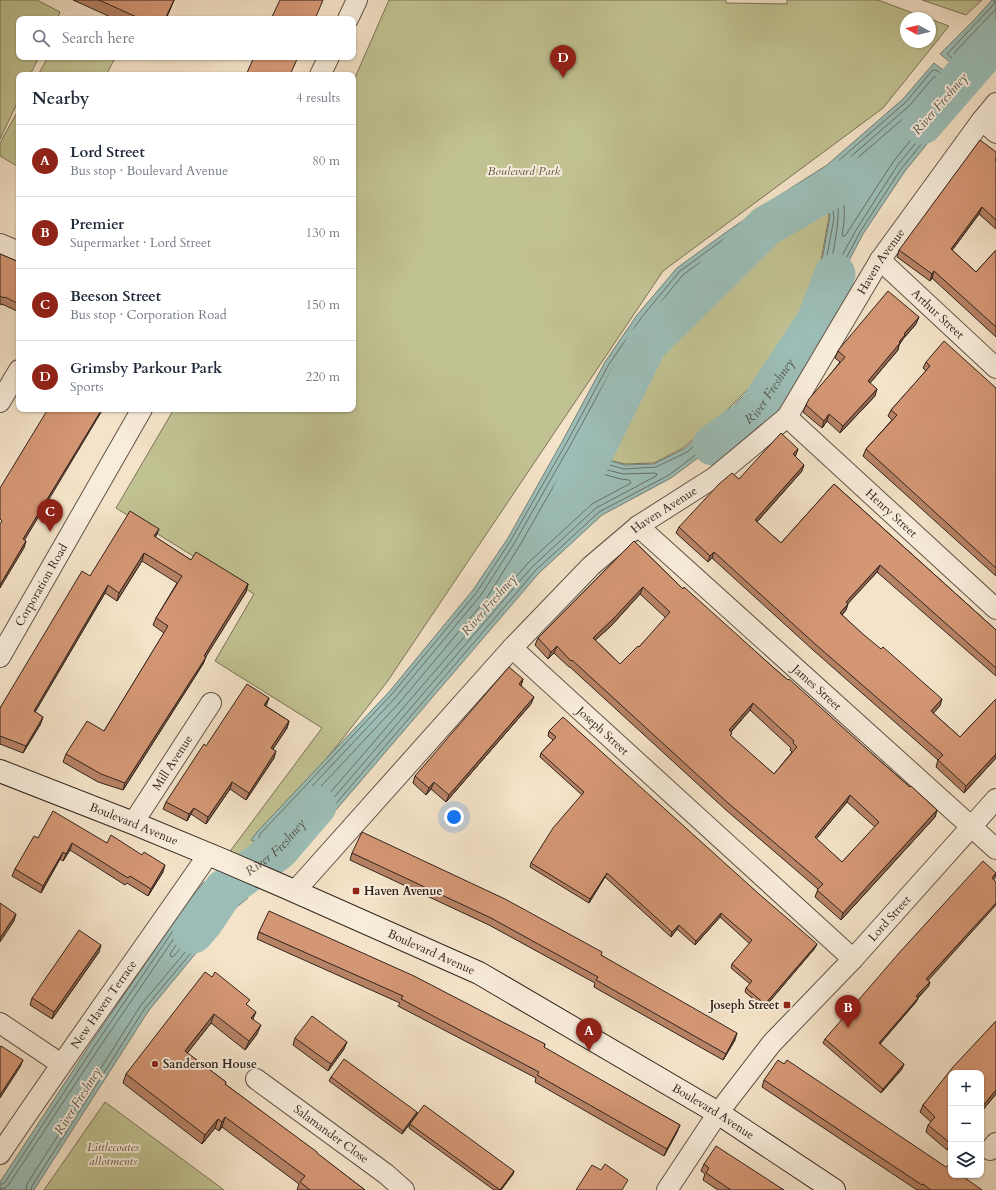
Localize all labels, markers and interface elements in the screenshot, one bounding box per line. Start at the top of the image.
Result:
north arrow [900,12,936,48]
search box [16,16,356,60]
icon: search [30,27,52,49]
text: Search here [62,28,135,48]
pin: D [550,45,576,78]
water label: River Freshney [908,69,972,139]
text: Nearby [32,87,89,110]
text: 4 results [296,89,340,107]
text: Lord Street [70,142,145,162]
text: A [40,152,50,170]
text: 80 m [312,152,340,170]
text: Bus stop · Boulevard Avenue [70,162,228,180]
park label: Boulevard Park [488,163,561,179]
text: Premier [70,214,124,234]
text: B [40,224,50,242]
text: 130 m [306,224,340,242]
street label: Haven Avenue [853,225,908,297]
text: Supermarket · Lord Street [70,234,211,252]
street label: Arthur Street [908,285,968,342]
text: Beeson Street [70,286,161,306]
text: C [40,296,50,314]
text: 150 m [306,296,340,314]
text: Bus stop · Corporation Road [70,306,227,324]
water label: River Freshney [741,355,799,429]
text: Grimsby Parkour Park [70,358,222,378]
text: D [39,368,51,386]
text: 220 m [306,368,340,386]
text: Sports [70,378,104,396]
street label: Haven Avenue [627,482,700,537]
street label: Henry Street [862,485,921,541]
pin: C [37,499,63,532]
street label: Corporation Road [11,540,72,629]
water label: River Freshney [457,570,521,640]
street label: James Street [787,660,845,714]
street label: Joseph Street [572,702,632,759]
street label: Mill Avenue [148,732,196,793]
street label: Boulevard Avenue [87,799,181,849]
your location [444,807,464,827]
water label: River Freshney [242,815,310,880]
place label: Haven Avenue [364,883,443,899]
marker: Haven Avenue [351,886,361,896]
street label: Lord Street [864,892,914,945]
street label: Boulevard Avenue [385,926,478,978]
street label: New Haven Terrace [67,957,140,1052]
pin: B [835,995,861,1028]
place label: Joseph Street [708,997,780,1013]
marker: Joseph Street [782,1000,792,1010]
pin: A [576,1018,602,1051]
place label: Sanderson House [163,1056,257,1072]
marker: Sanderson House [150,1059,160,1069]
water label: River Freshney [50,1063,106,1138]
map controls [948,1070,984,1178]
button: + [948,1070,984,1106]
street label: Boulevard Avenue [669,1080,757,1143]
street label: Salamander Close [290,1101,372,1167]
button: − [948,1106,984,1142]
park label: Littlecoates allotments [87,1139,139,1169]
button: layers [948,1142,984,1178]

